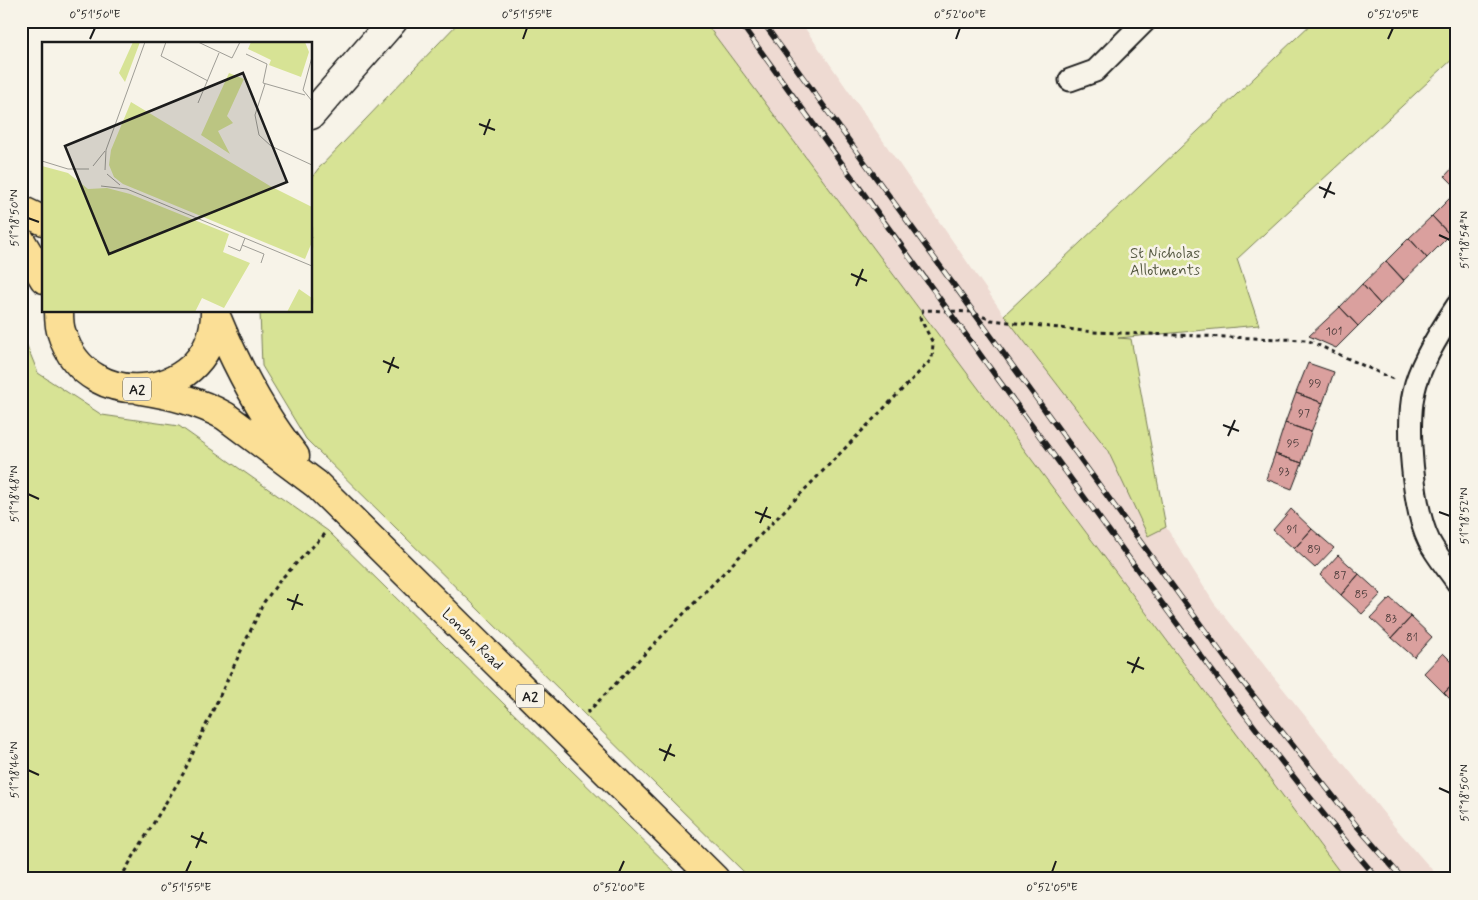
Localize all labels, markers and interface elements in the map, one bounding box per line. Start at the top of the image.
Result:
text: 0°51'50"E [69,7,121,23]
text: 0°51'55"E [502,7,552,23]
text: 0°52'00"E [934,7,986,23]
text: 0°52'05"E [1367,7,1419,23]
inset map [42,42,312,312]
text: 51°18'50"N [7,189,23,247]
text: 51°18'54"N [1457,211,1473,269]
park label: St Nicholas Allotments [1130,244,1200,281]
house number: 101 [1326,324,1342,340]
house number: 99 [1308,376,1322,392]
road number: A2 [123,378,151,400]
house number: 97 [1298,406,1310,422]
house number: 95 [1287,436,1299,452]
house number: 93 [1279,464,1289,480]
text: 51°18'48"N [7,466,23,522]
text: 51°18'52"N [1457,488,1473,544]
house number: 91 [1286,522,1298,538]
house number: 89 [1307,542,1321,558]
house number: 87 [1334,568,1346,584]
house number: 85 [1354,587,1368,603]
street label: London Road [437,604,508,675]
house number: 83 [1385,611,1397,627]
house number: 81 [1406,630,1418,646]
road number: A2 [516,684,544,708]
text: 51°18'46"N [7,742,23,798]
text: 51°18'50"N [1457,764,1473,822]
text: 0°51'55"E [161,880,211,896]
text: 0°52'00"E [593,880,645,896]
text: 0°52'05"E [1026,880,1078,896]

